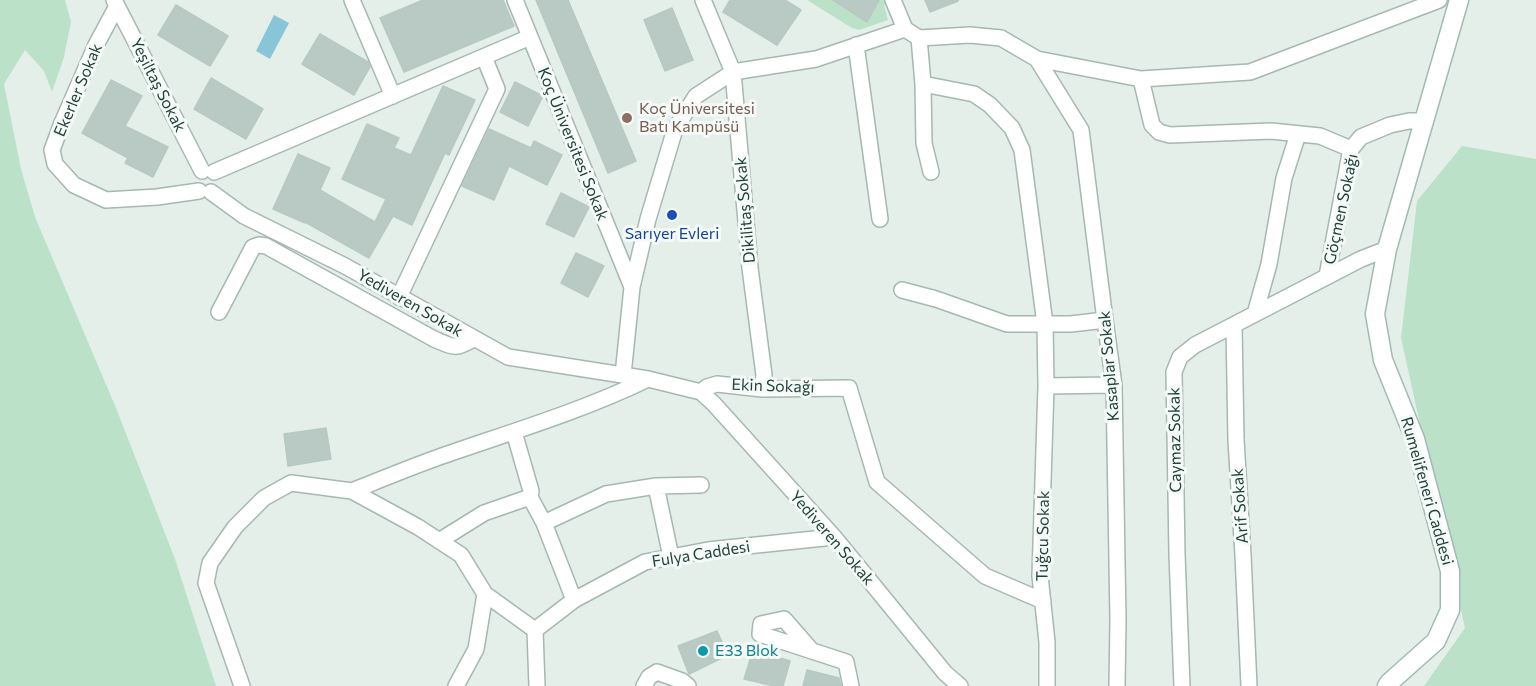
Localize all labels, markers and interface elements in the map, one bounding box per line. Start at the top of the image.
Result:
street label: Yeşiltaş Sokak [126,35,190,135]
street label: Ekerler Sokak [50,41,106,139]
street label: Koç Üniversitesi Sokak [533,65,613,223]
place label: Koç Üniversitesi Batı Kampüsü [639,99,755,137]
marker: Koç Üniversitesi Batı Kampüsü [620,111,634,125]
street label: Göçmen Sokağı [1320,152,1362,266]
street label: Dikilitaş Sokak [731,156,759,264]
marker: Sarıyer Evleri [665,208,679,222]
place label: Sarıyer Evleri [625,224,719,244]
street label: Yediveren Sokak [354,265,466,341]
street label: Kasaplar Sokak [1095,310,1123,422]
street label: Ekin Sokağı [731,375,815,397]
street label: Caymaz Sokak [1164,387,1186,493]
street label: Rumelifeneri Caddesi [1397,415,1457,567]
street label: Arif Sokak [1228,468,1252,544]
street label: Yediveren Sokak [786,487,878,589]
street label: Tuğcu Sokak [1033,490,1053,582]
street label: Fulya Caddesi [651,537,751,571]
place label: E33 Blok [715,641,778,661]
marker: E33 Blok [696,644,710,658]

